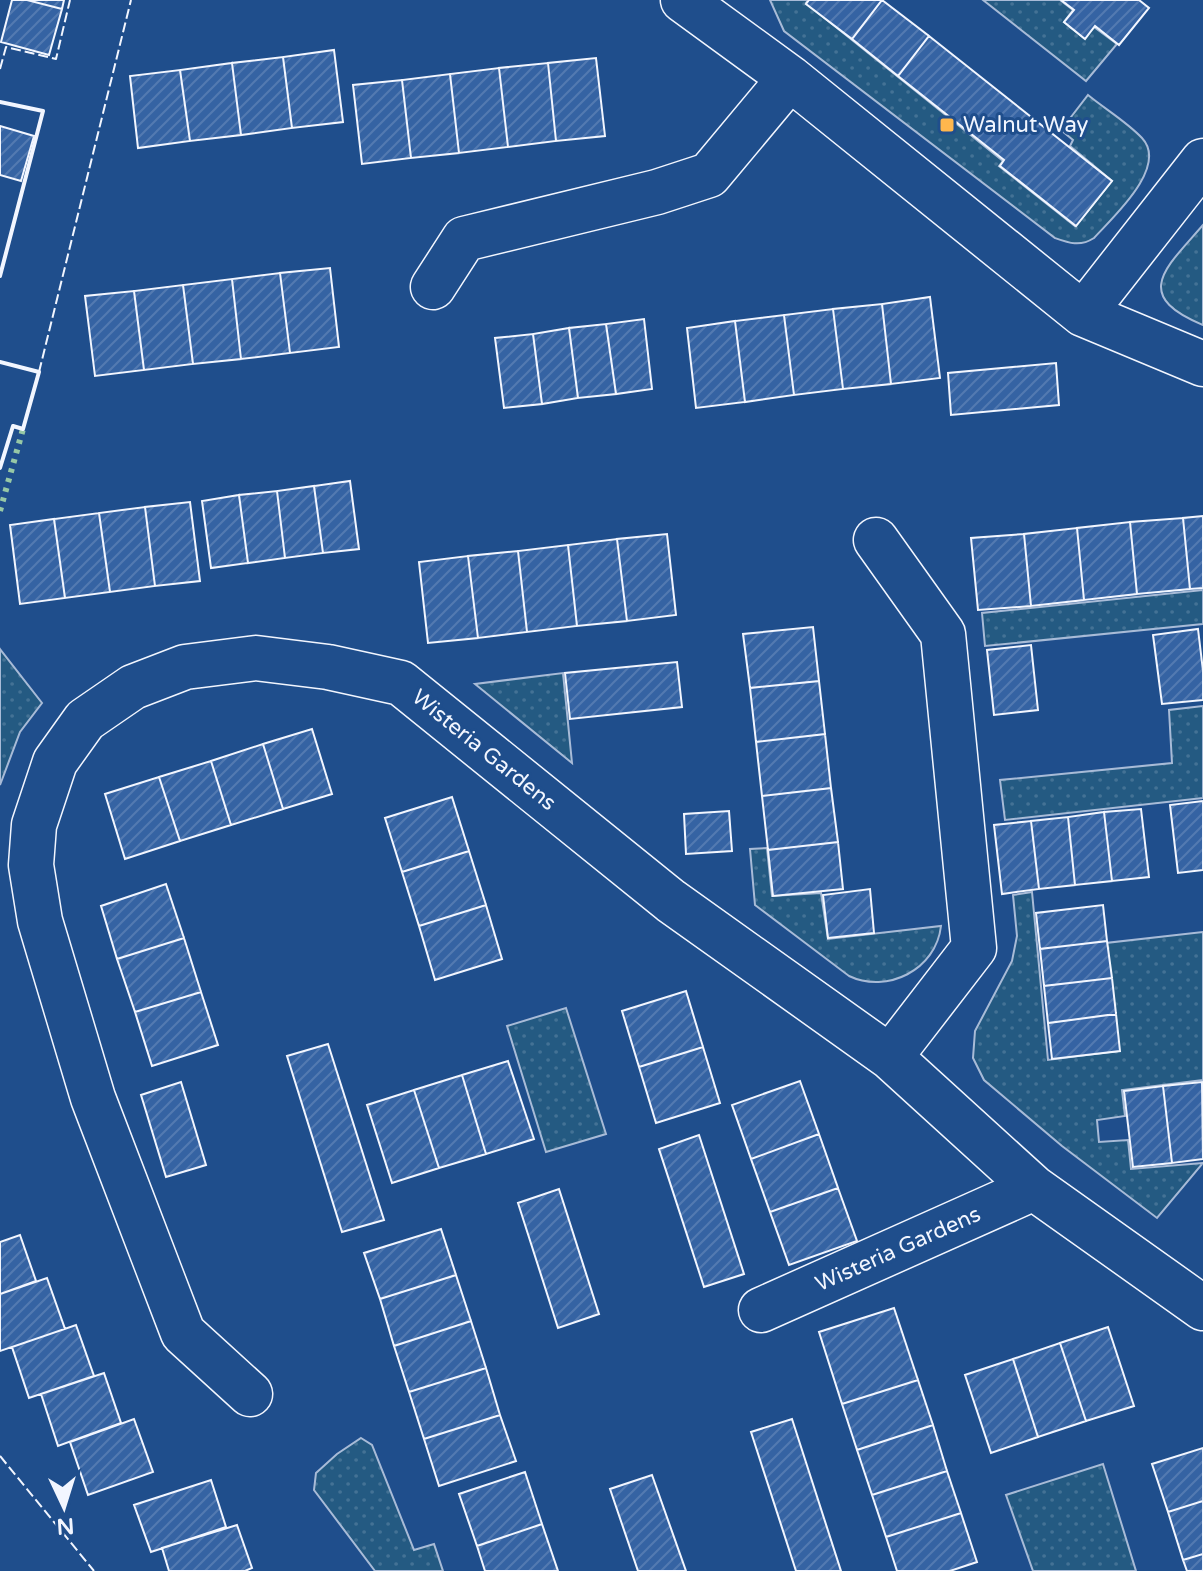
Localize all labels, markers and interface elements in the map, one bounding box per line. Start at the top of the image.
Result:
place label: Walnut Way [963,112,1089,138]
marker: Walnut Way [938,116,956,134]
street label: Wisteria Gardens [407,684,561,816]
street label: Wisteria Gardens [811,1201,985,1297]
north arrow [24,1467,104,1547]
text: N [56,1512,75,1540]

